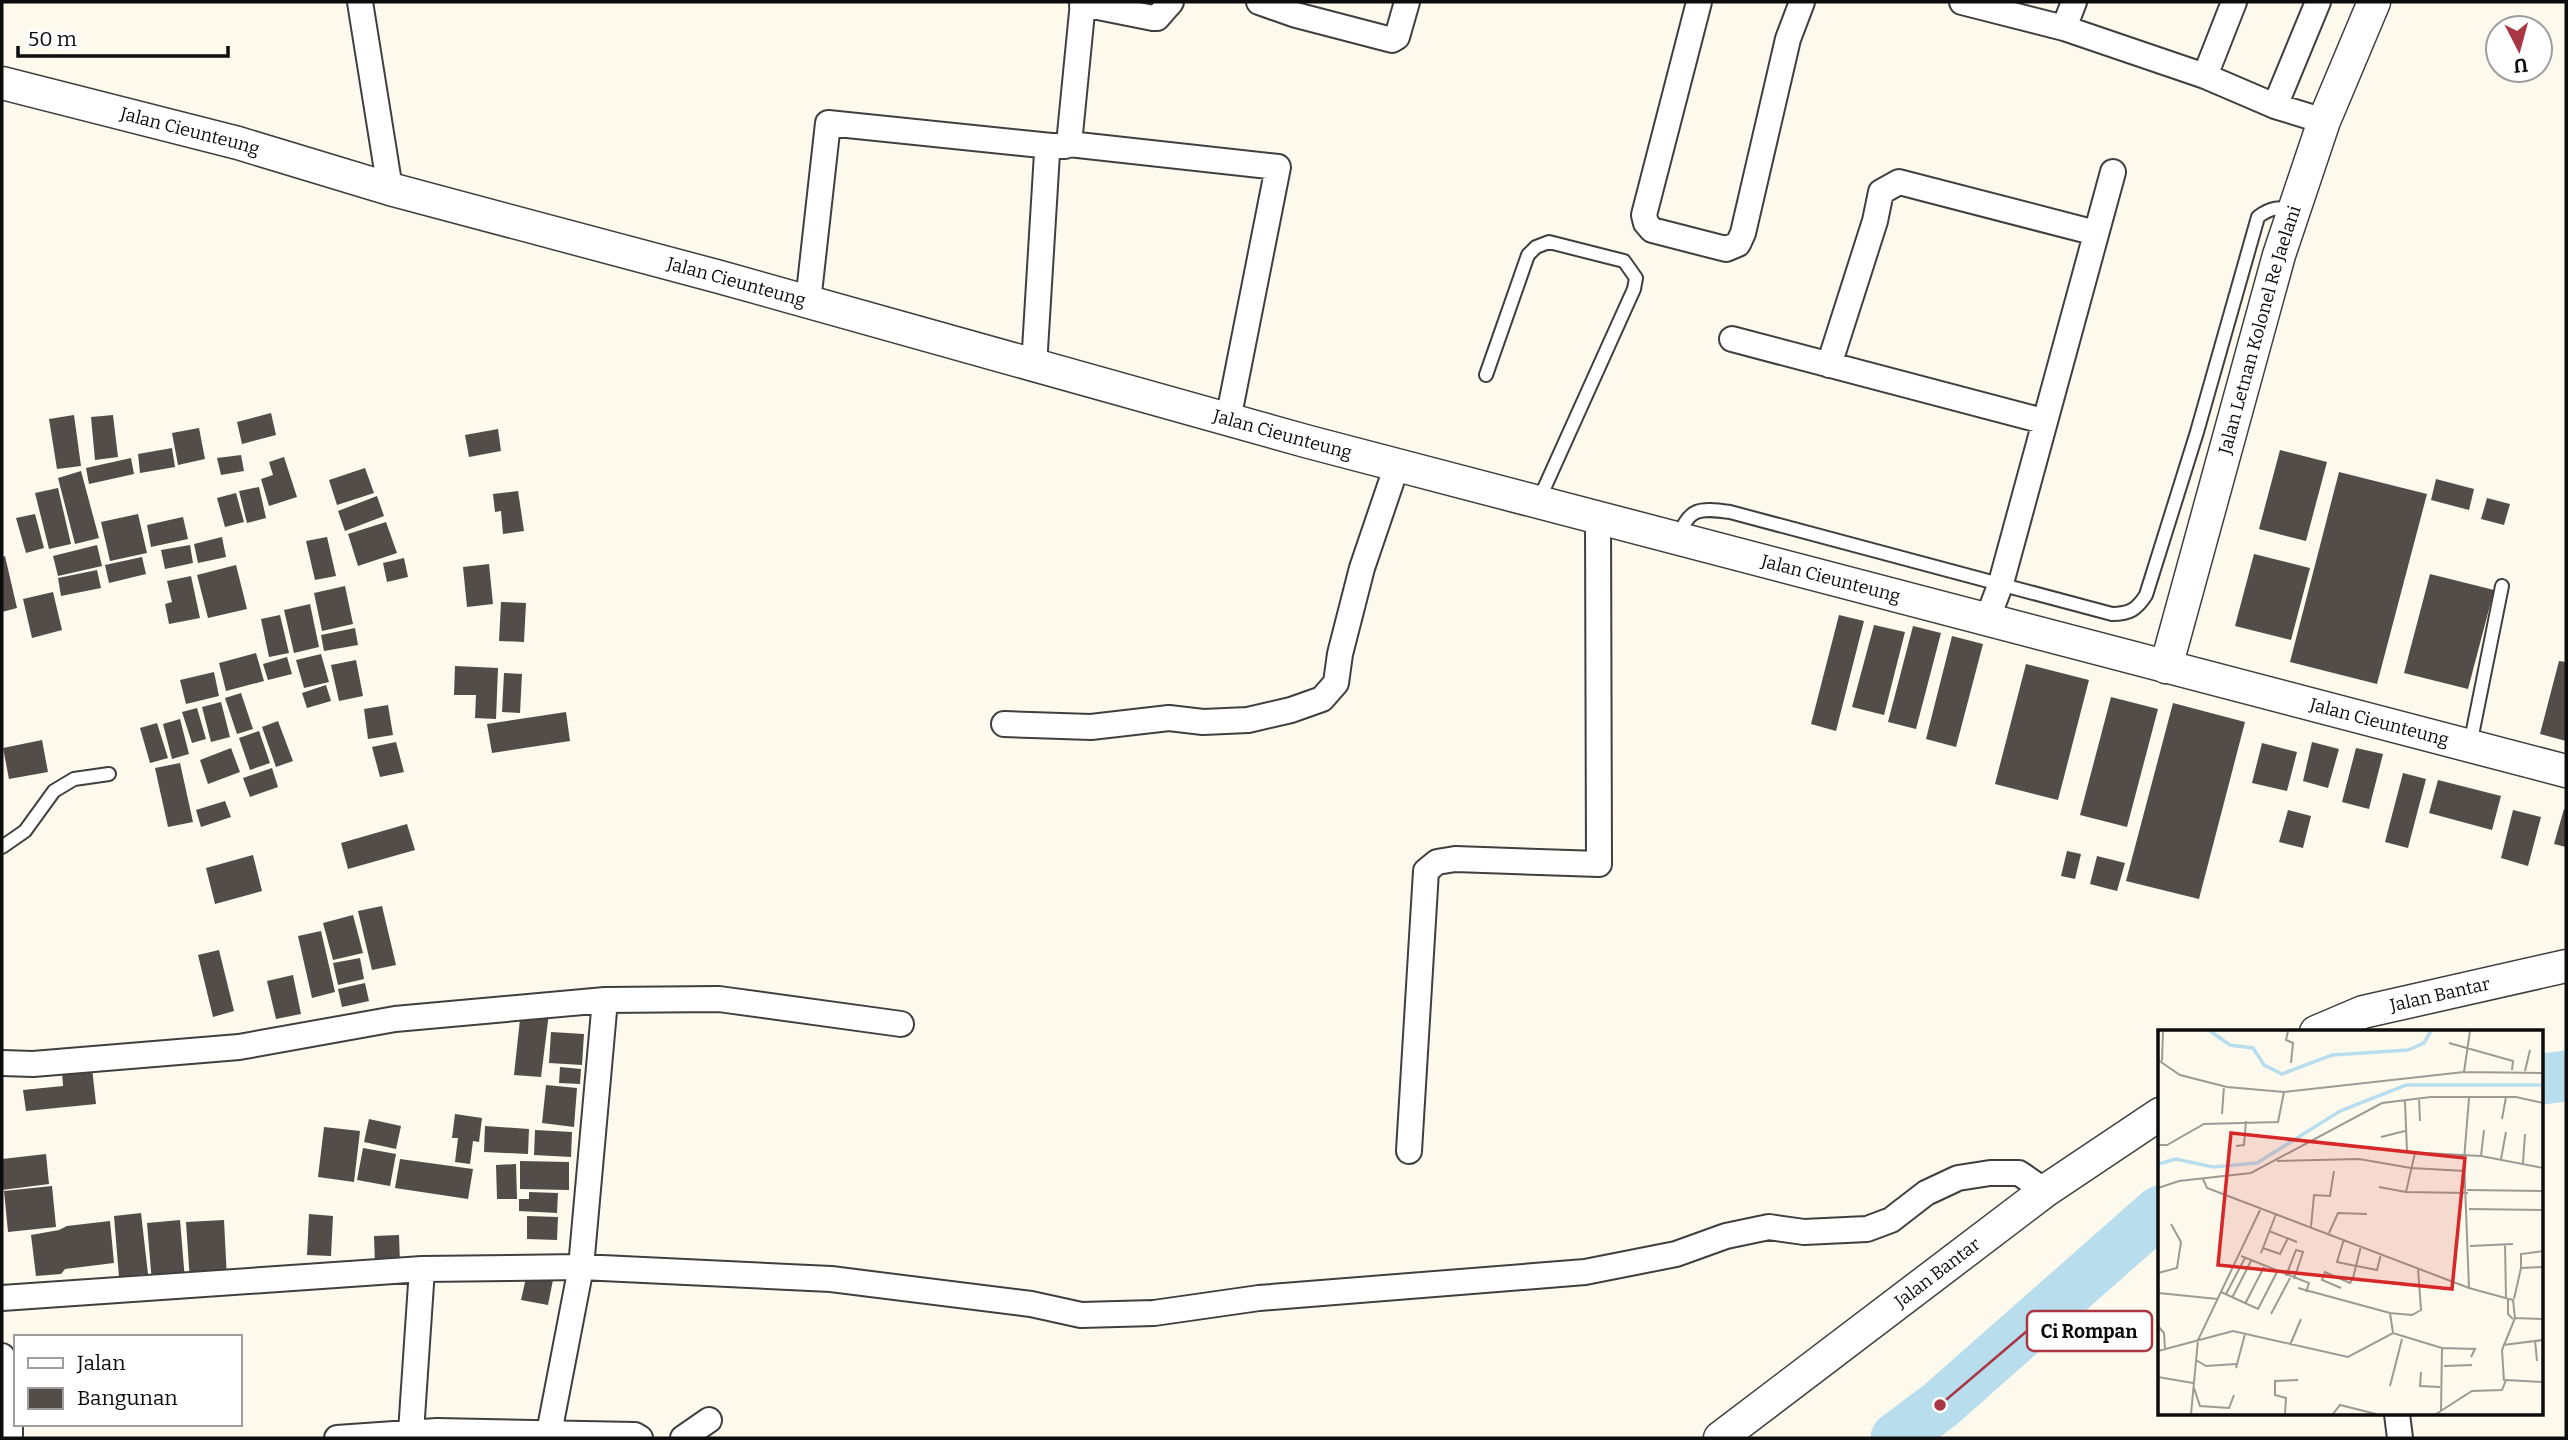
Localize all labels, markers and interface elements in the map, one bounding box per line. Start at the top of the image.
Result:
scale bar [18,14,228,58]
north arrow [2484,14,2554,84]
text: 50 m [28,26,77,52]
text: U [2513,53,2529,78]
street label: Jalan Cieunteung [117,102,262,160]
street label: Jalan Letnan Kolonel Re Jaelani [2214,203,2306,457]
street label: Jalan Cieunteung [664,252,808,312]
street label: Jalan Cieunteung [1210,404,1354,464]
street label: Jalan Cieunteung [1758,550,1903,607]
street label: Jalan Cieunteung [2307,693,2451,751]
street label: Jalan Bantar [2387,973,2492,1017]
inset map [2158,1030,2544,1416]
street label: Jalan Bantar [1889,1233,1985,1313]
callout: Ci Rompan [2027,1311,2152,1351]
text: Ci Rompan [2041,1320,2138,1343]
legend [14,1335,242,1426]
text: Jalan [76,1350,126,1376]
text: Bangunan [77,1385,178,1411]

